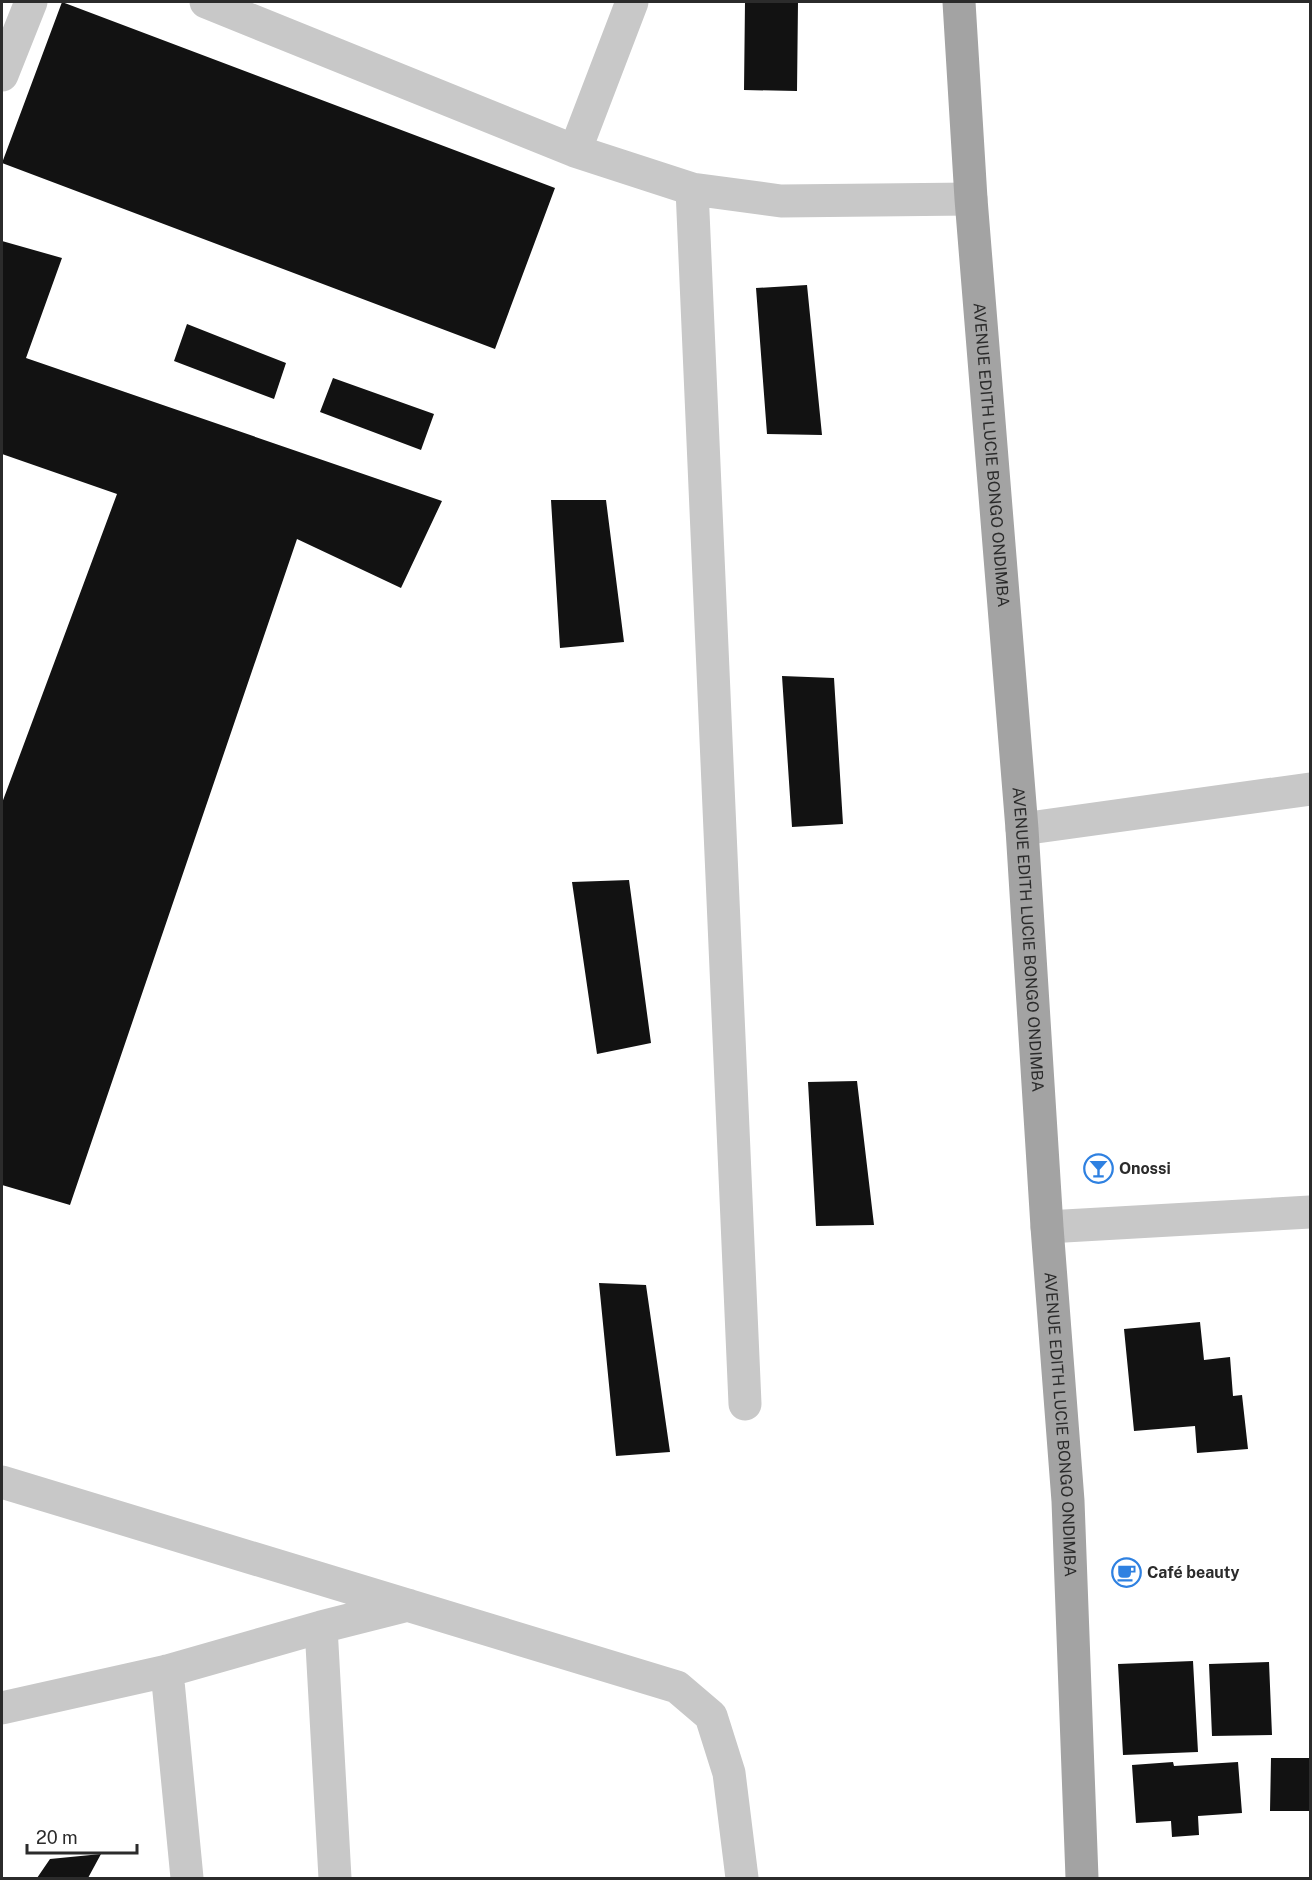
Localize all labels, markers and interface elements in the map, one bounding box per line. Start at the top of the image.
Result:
street label: AVENUE EDITH LUCIE BONGO ONDIMBA [970,302,1014,608]
street label: AVENUE EDITH LUCIE BONGO ONDIMBA [1009,786,1048,1093]
bar icon: Onossi [1082,1152,1114,1184]
place label: Onossi [1119,1159,1171,1178]
street label: AVENUE EDITH LUCIE BONGO ONDIMBA [1041,1271,1080,1577]
cafe icon: Café beauty [1110,1556,1142,1588]
place label: Café beauty [1147,1563,1239,1582]
scale bar [27,1817,136,1855]
text: 20 m [36,1827,78,1848]

